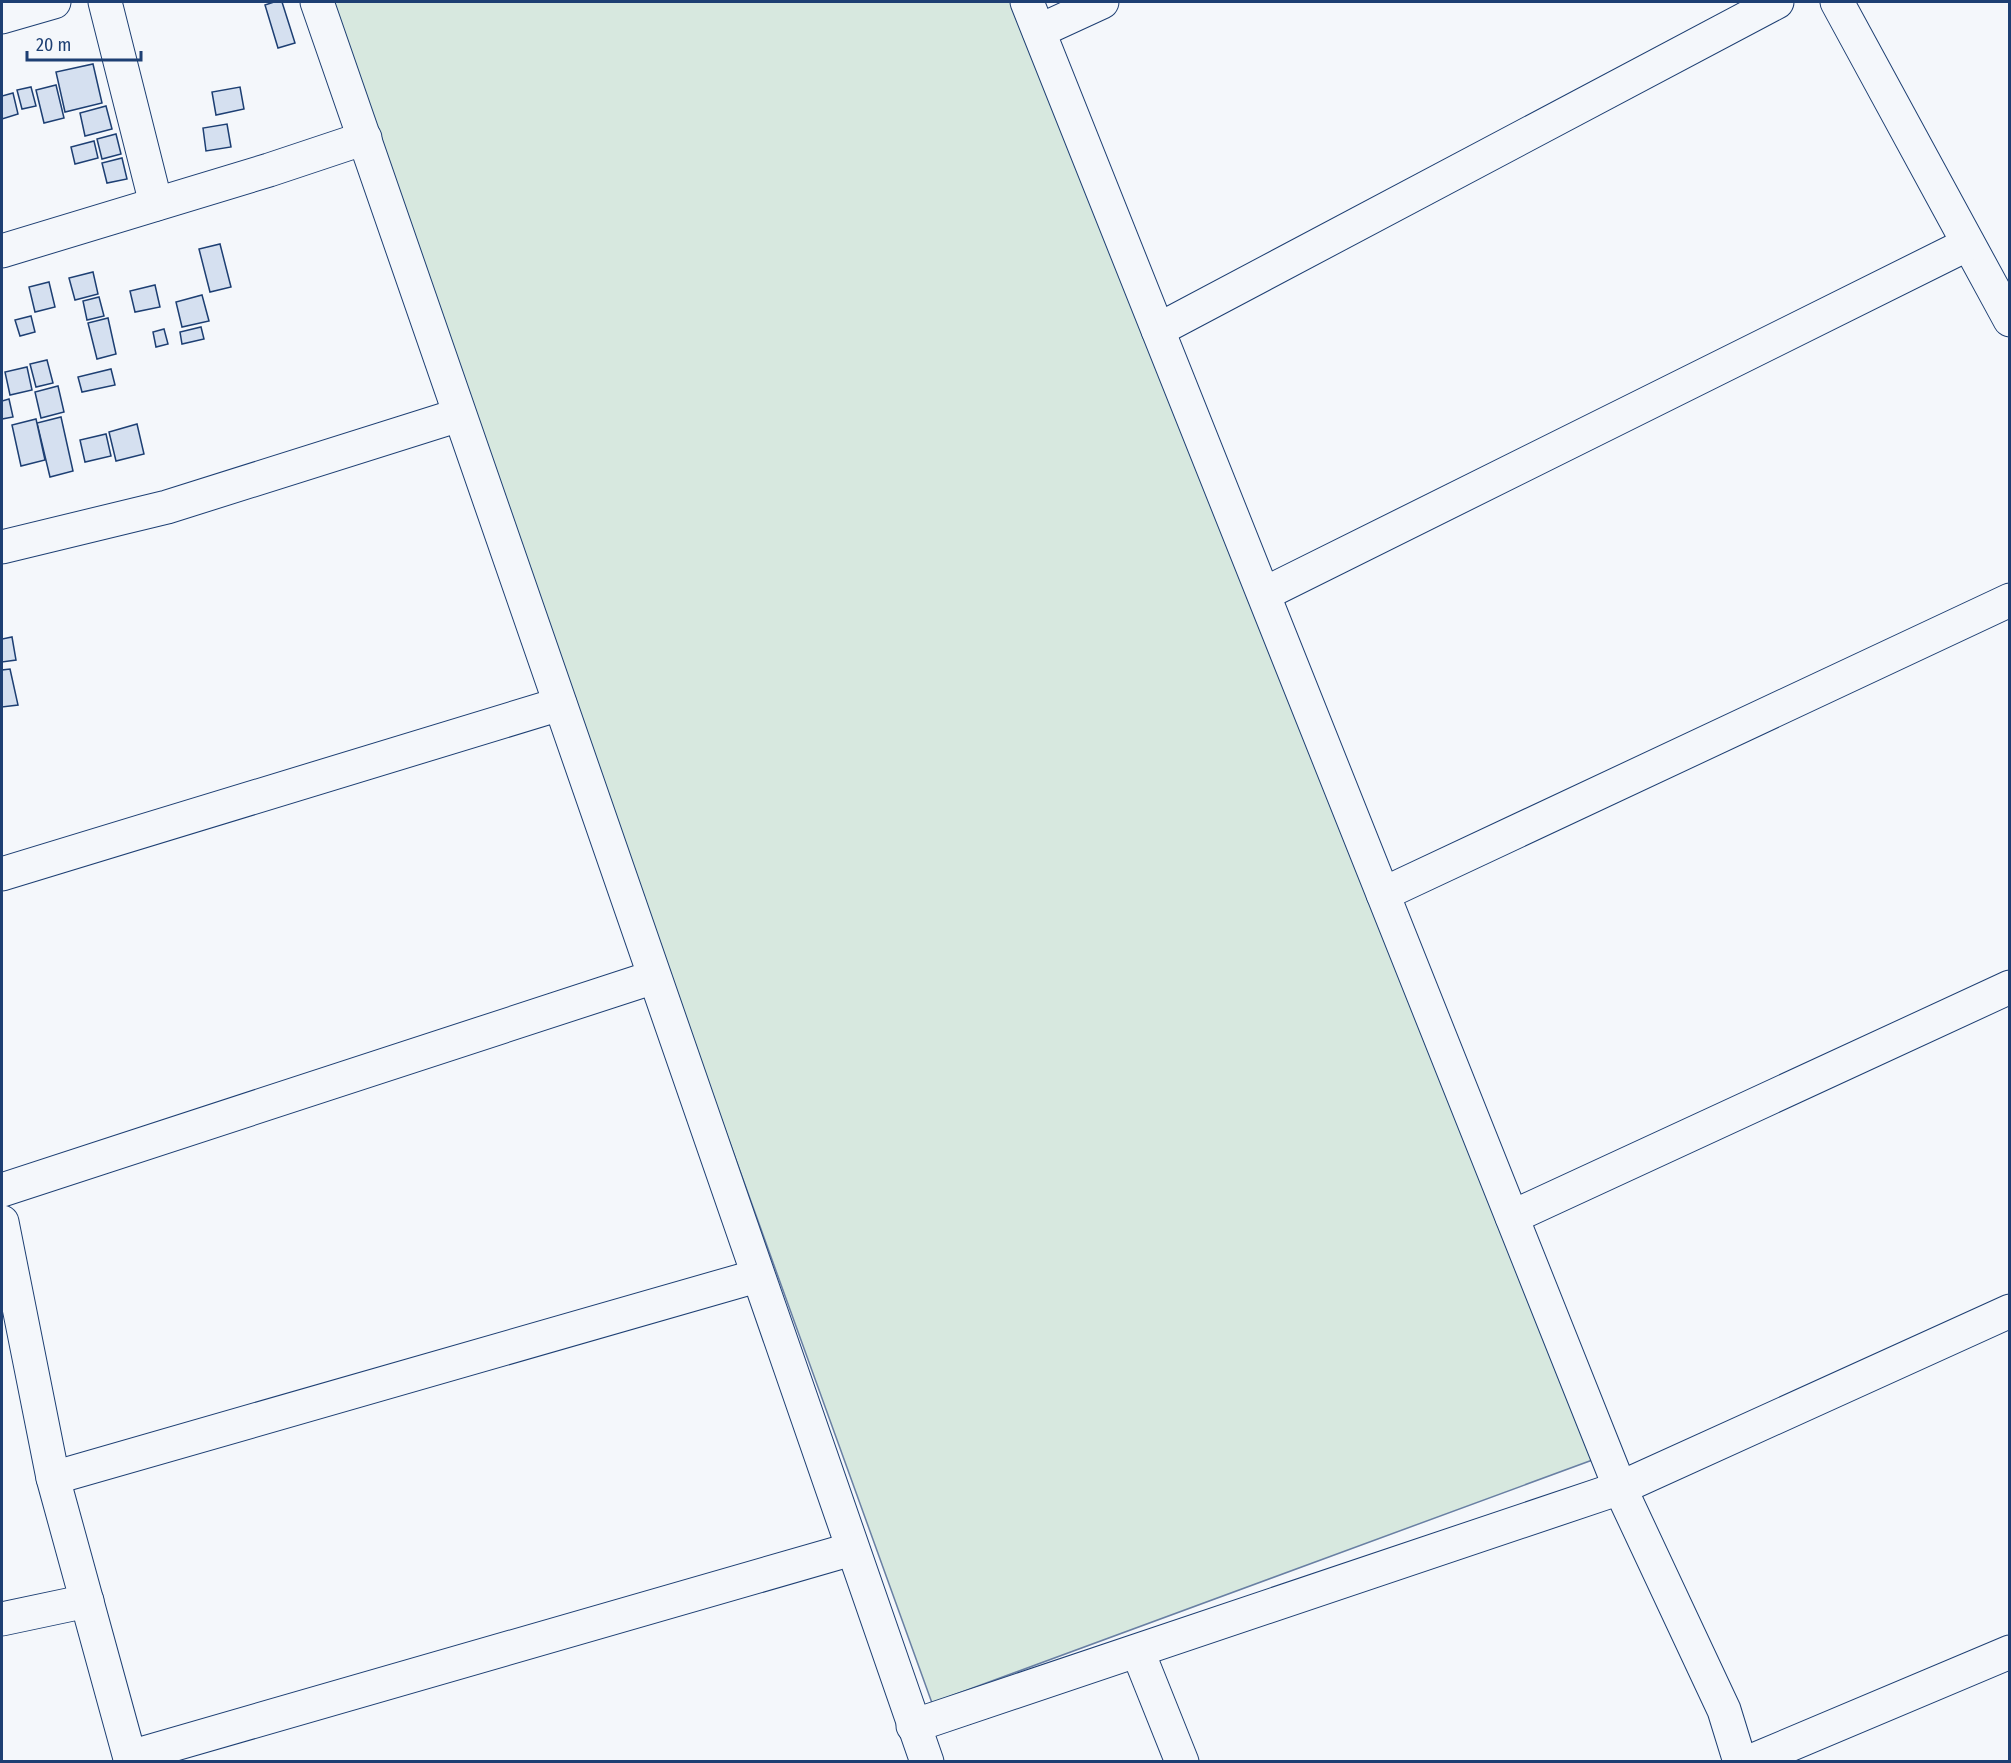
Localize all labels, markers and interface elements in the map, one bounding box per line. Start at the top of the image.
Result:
scale bar [27,24,141,62]
text: 20 m [36,34,71,56]

